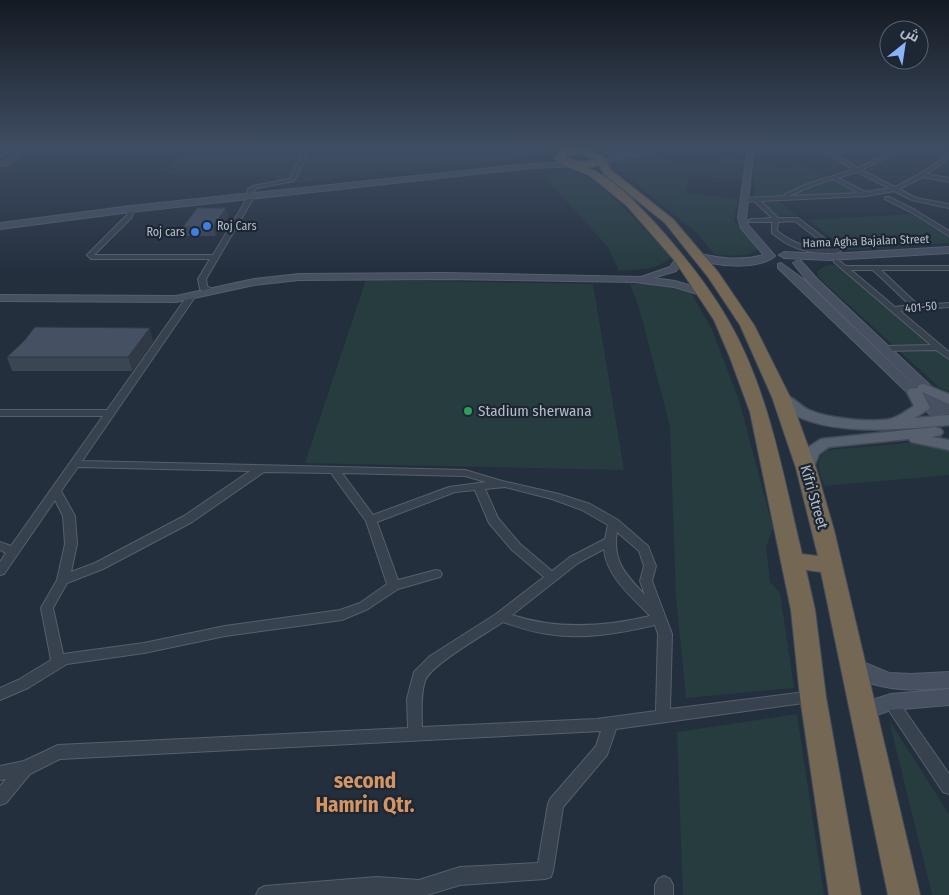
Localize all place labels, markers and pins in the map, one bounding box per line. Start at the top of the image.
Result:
place label: Roj Cars [217,219,257,233]
marker: Roj Cars [201,220,213,232]
place label: Roj cars [146,225,185,239]
marker: Roj cars [189,226,201,238]
place label: Stadium sherwana [478,402,592,420]
marker: Stadium sherwana [462,405,474,417]

